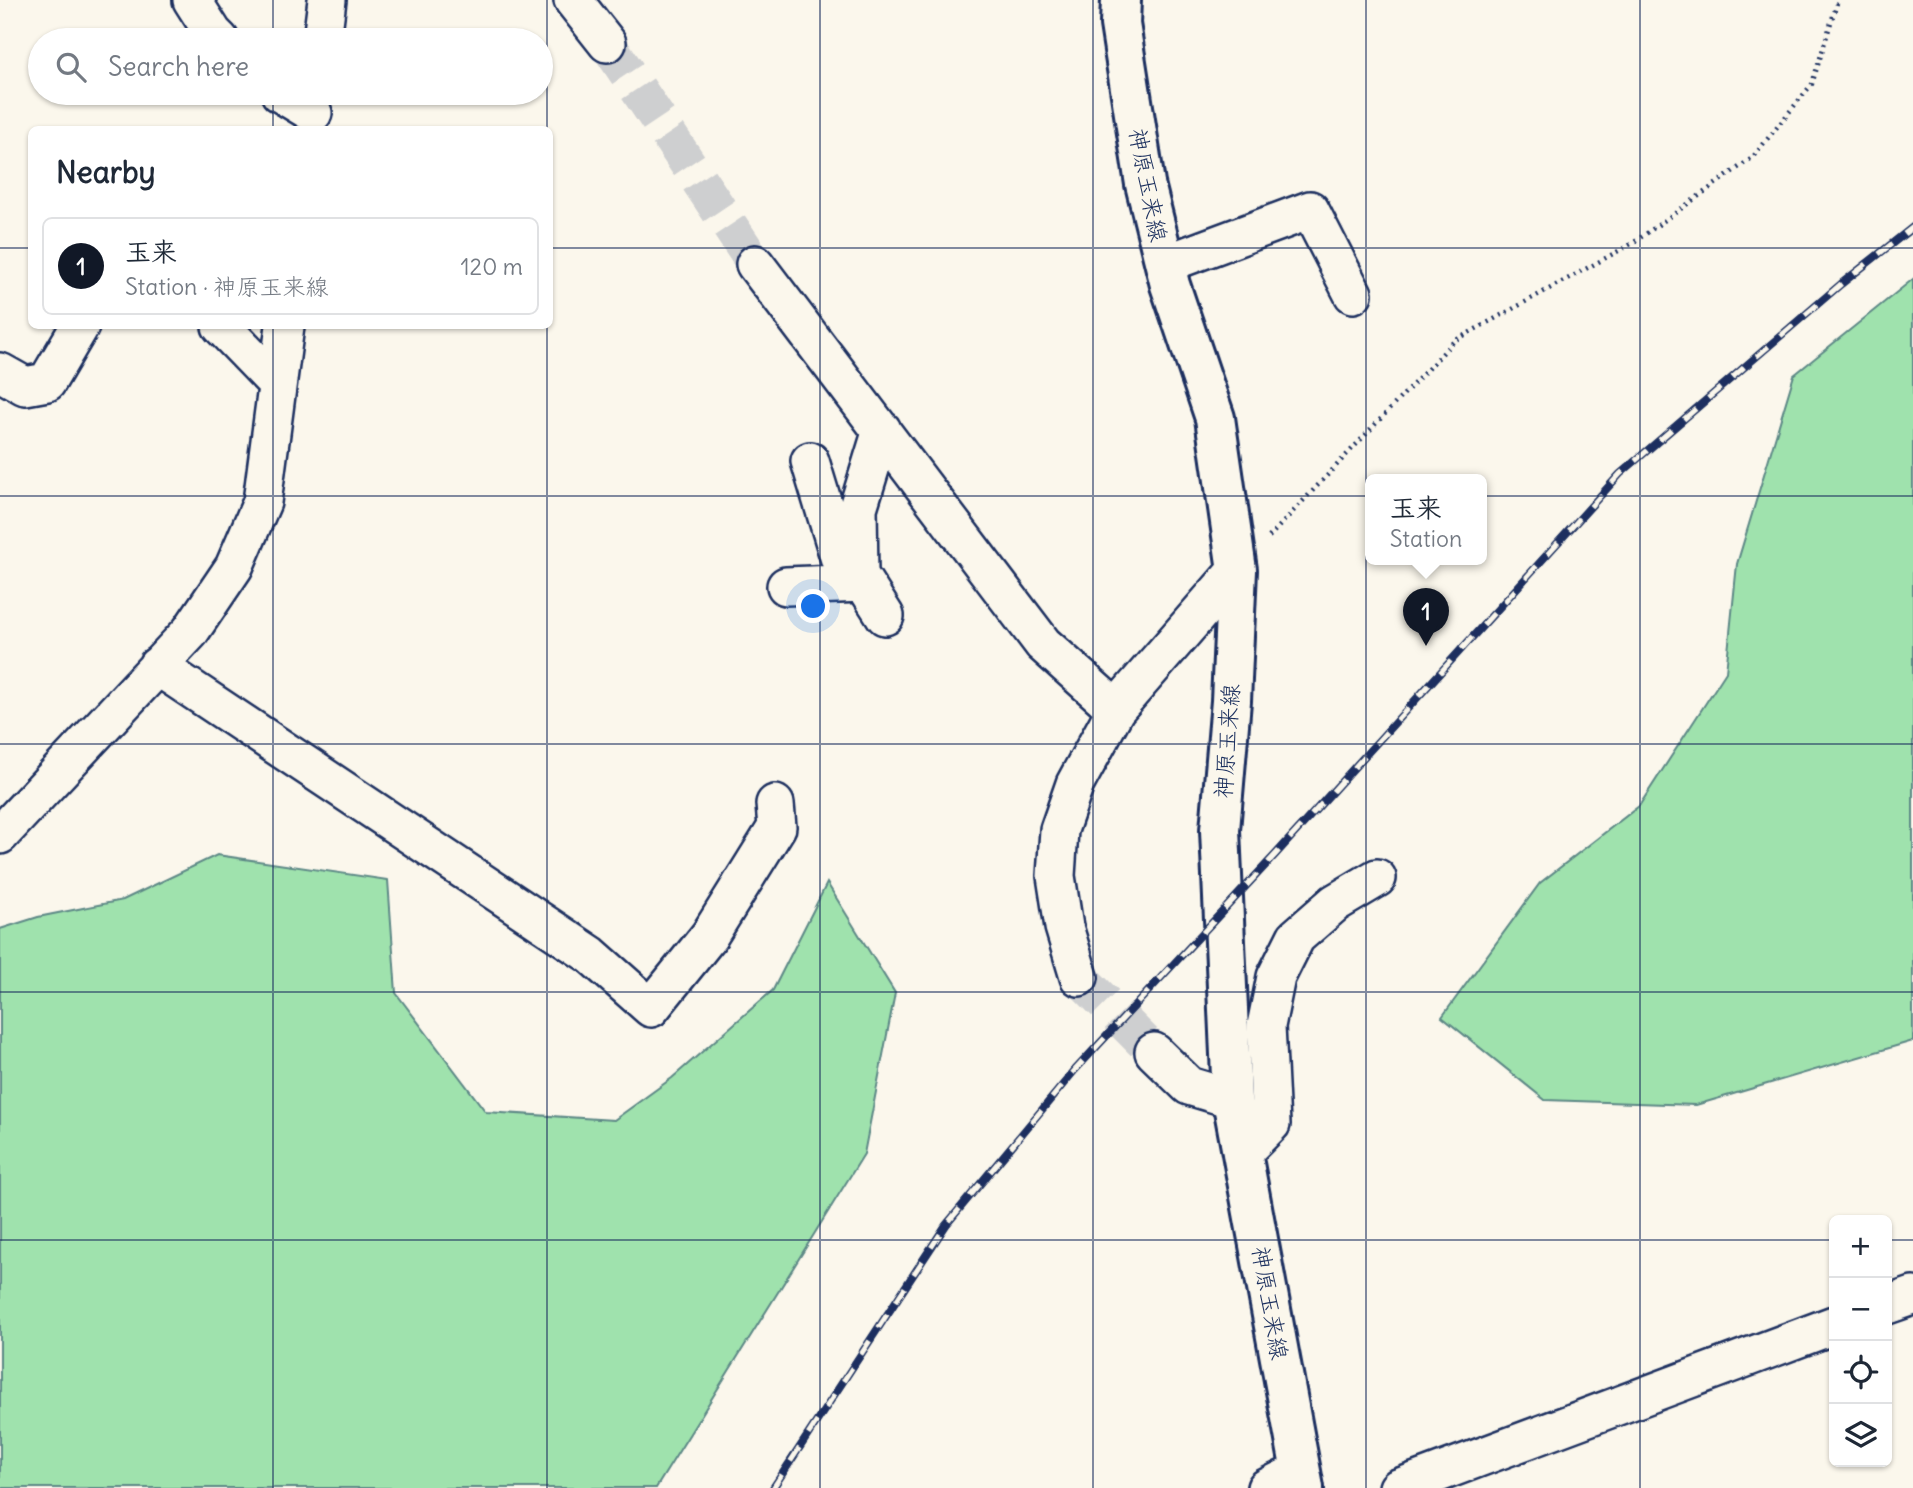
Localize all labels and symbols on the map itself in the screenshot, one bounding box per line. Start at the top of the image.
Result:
street label: 神原玉来線 [1123,126,1174,244]
pin: 1 [1403,588,1449,646]
your location [796,589,830,623]
street label: 神原玉来線 [1208,683,1245,799]
street label: 神原玉来線 [1246,1244,1295,1362]

